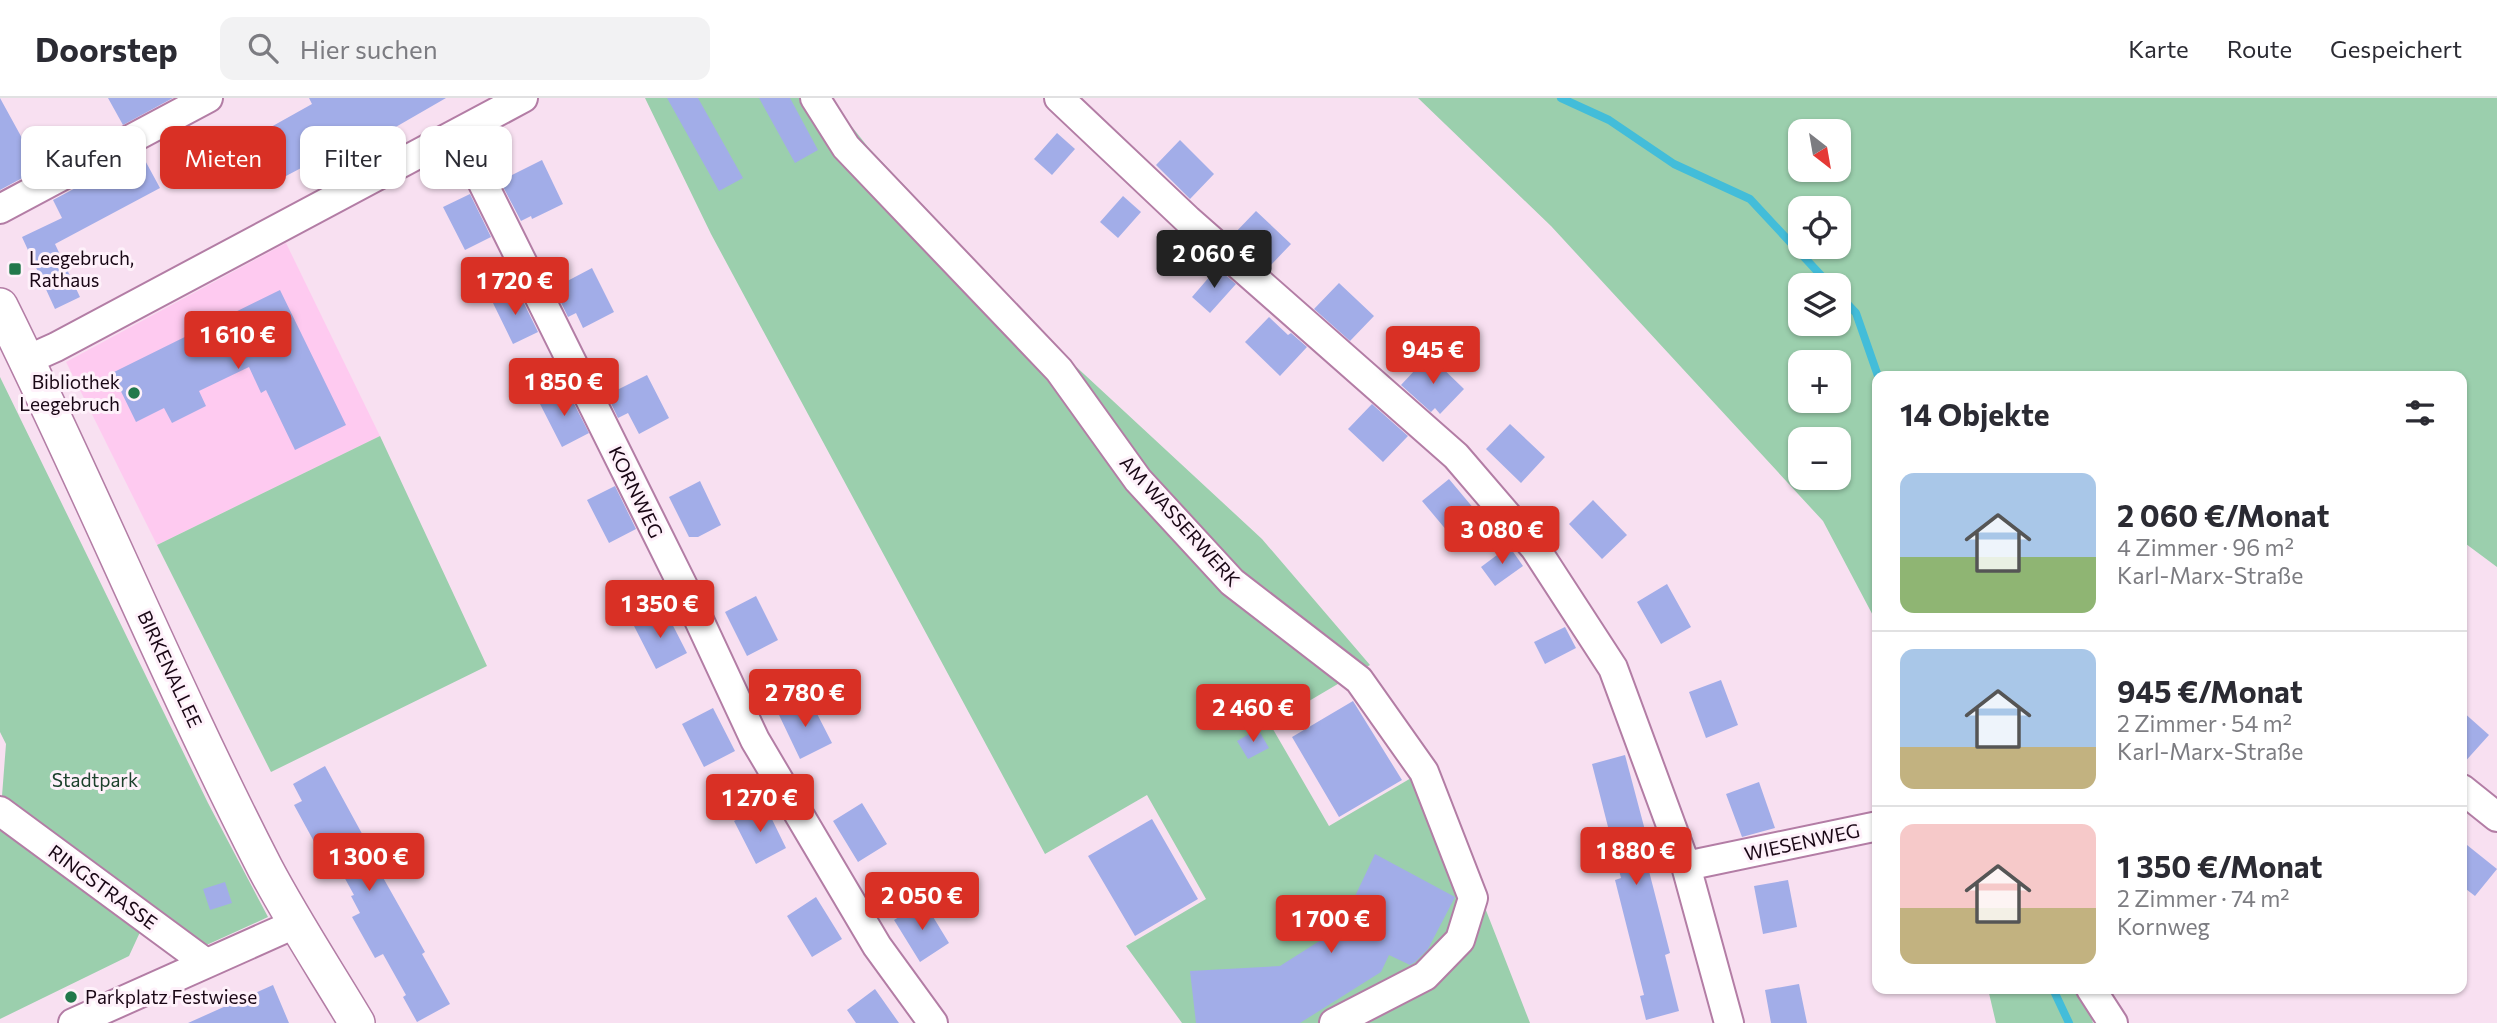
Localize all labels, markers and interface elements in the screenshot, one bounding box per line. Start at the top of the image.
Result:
search box [220,17,710,80]
text: Doorstep [35,28,178,69]
icon: search [244,29,282,67]
text: Hier suchen [300,33,438,64]
text: Karte [2128,34,2189,63]
text: Route [2227,34,2292,63]
text: Gespeichert [2330,34,2462,63]
north arrow [1788,119,1852,182]
map controls [1788,119,1851,490]
chip: Kaufen [21,126,146,189]
chip: Mieten [160,126,286,189]
chip: Filter [300,126,406,189]
chip: Neu [420,126,512,189]
button: locate [1788,196,1851,259]
pin: 2 060 € [1149,230,1279,290]
text: 2 060 € [1173,239,1255,267]
place label: Leegebruch, Rathaus [29,246,134,291]
pin: 1 720 € [450,258,580,317]
marker: Leegebruch, Rathaus [7,261,23,277]
text: 1 720 € [477,266,553,294]
button: layers [1788,273,1851,336]
pin: 1 610 € [173,312,303,371]
text: 1 610 € [200,320,276,348]
pin: 945 € [1384,327,1482,386]
text: 945 € [1402,335,1464,363]
button: + [1788,350,1851,413]
pin: 1 850 € [499,358,629,418]
text: 1 850 € [525,367,603,395]
place label: Bibliothek Leegebruch [19,370,120,415]
marker: Bibliothek Leegebruch [126,385,142,401]
icon: filters [2401,394,2439,432]
text: 14 Objekte [1900,395,2050,432]
button: − [1788,427,1851,490]
street label: KORNWEG [604,442,669,541]
street label: AM WASSERWERK [1116,450,1245,591]
text: 2 060 €/Monat [2117,496,2329,533]
icon: home [1956,501,2040,585]
pin: 3 080 € [1437,506,1567,566]
text: 3 080 € [1460,515,1544,543]
text: 4 Zimmer · 96 m² [2117,533,2294,561]
text: Karl-Marx-Straße [2117,561,2303,589]
pin: 1 350 € [595,580,725,640]
text: 1 350 € [621,589,699,617]
street label: BIRKENALLEE [133,607,208,731]
pin: 2 780 € [740,670,870,729]
text: 945 €/Monat [2117,672,2303,709]
icon: home [1956,677,2040,761]
text: 2 780 € [765,678,845,706]
pin: 2 460 € [1188,684,1318,744]
text: 2 460 € [1212,693,1294,721]
text: 2 Zimmer · 54 m² [2117,709,2292,737]
text: Karl-Marx-Straße [2117,737,2303,765]
park label: Stadtpark [52,768,138,791]
pin: 1 270 € [695,774,825,834]
text: 1 270 € [722,783,798,811]
street label: WIESENWEG [1742,818,1862,865]
pin: 1 880 € [1571,828,1701,887]
pin: 1 300 € [304,834,434,893]
text: 1 880 € [1596,836,1676,864]
street label: RINGSTRASSE [44,839,162,934]
text: 1 300 € [329,842,409,870]
text: 1 350 €/Monat [2117,847,2322,884]
icon: home [1956,852,2040,936]
pin: 2 050 € [857,872,987,932]
text: 2 050 € [881,881,963,909]
text: 2 Zimmer · 74 m² [2117,884,2290,912]
pin: 1 700 € [1266,896,1396,955]
text: 1 700 € [1292,904,1370,932]
text: Kornweg [2117,912,2210,940]
place label: Parkplatz Festwiese [85,985,257,1008]
marker: Parkplatz Festwiese [63,989,79,1005]

